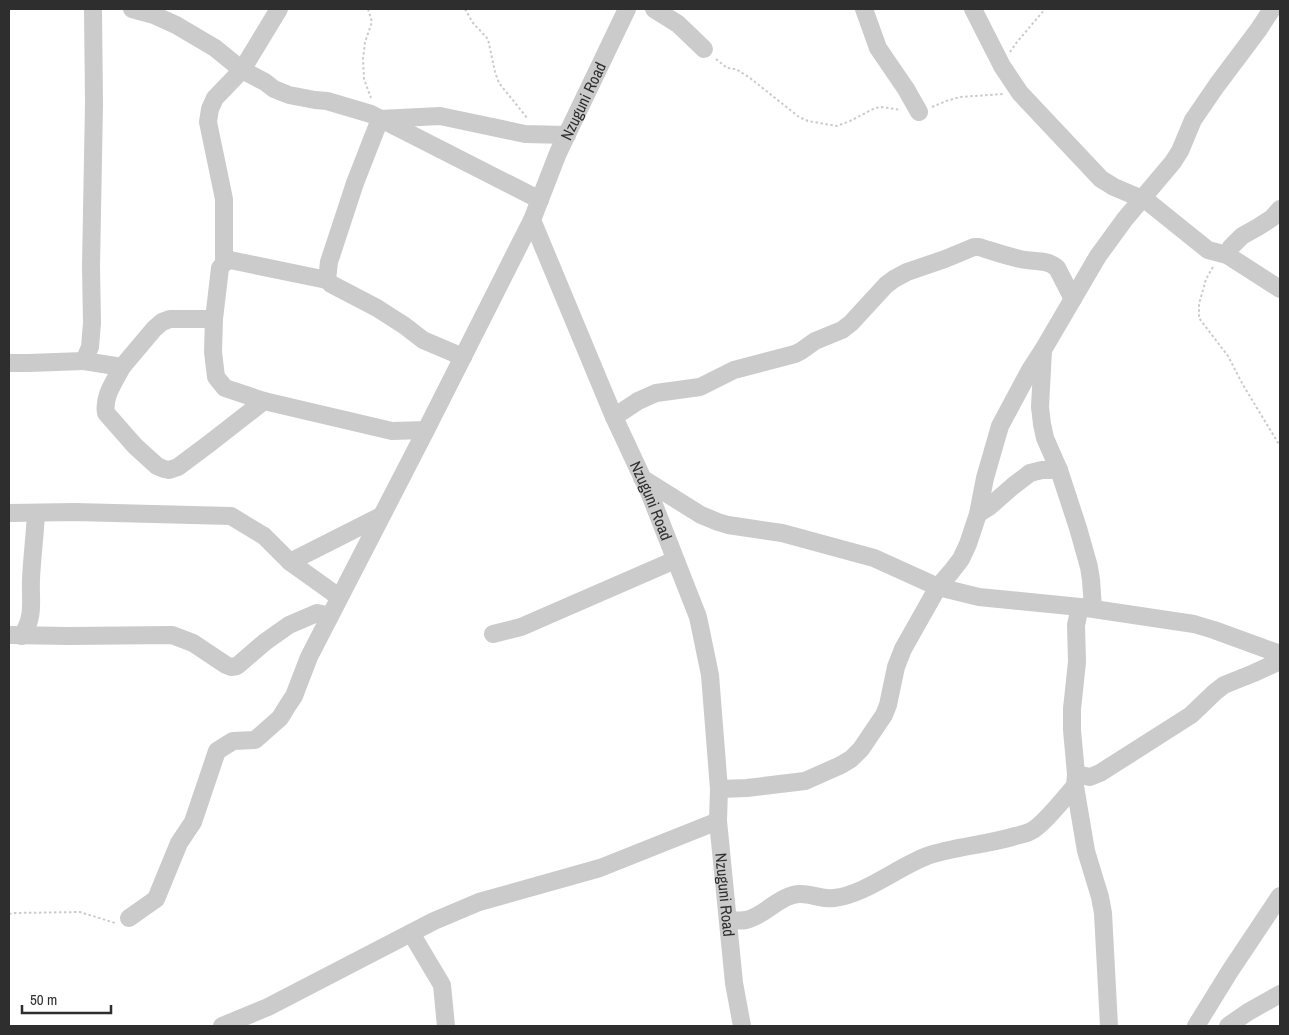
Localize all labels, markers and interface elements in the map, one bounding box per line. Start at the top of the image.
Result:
street label: Nzuguni Road [555,58,611,144]
street label: Nzuguni Road [625,457,678,543]
street label: Nzuguni Road [710,852,740,937]
scale bar [22,982,111,1014]
text: 50 m [30,989,57,1010]

